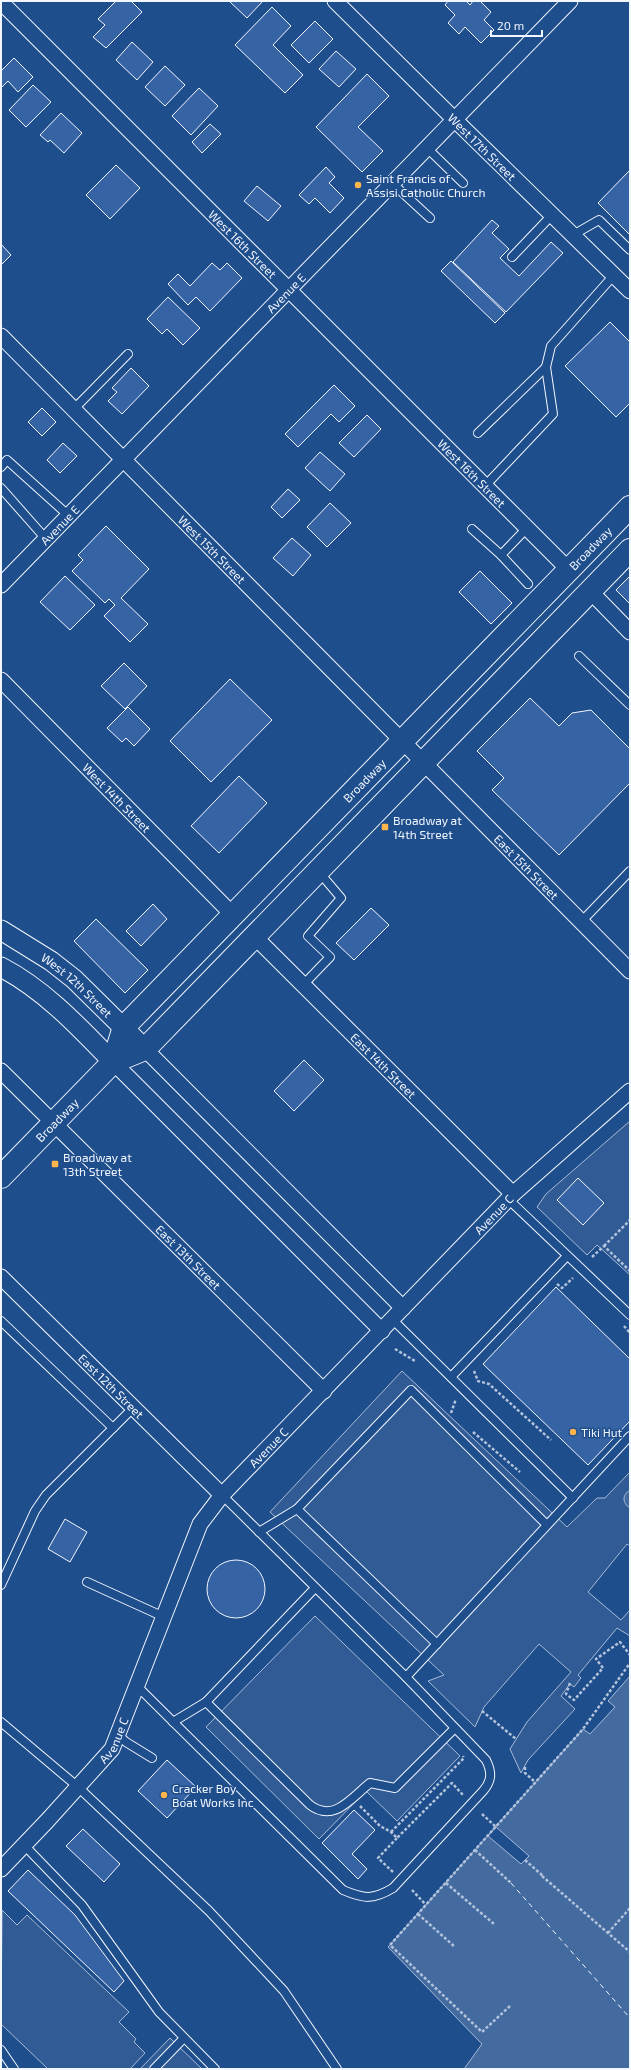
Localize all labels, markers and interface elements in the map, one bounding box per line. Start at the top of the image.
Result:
scale bar [491,12,542,38]
text: 20 m [497,18,524,32]
street label: West 17th Street [445,110,519,183]
place label: Saint Francis of Assisi Catholic Church [366,171,485,199]
marker: Saint Francis of Assisi Catholic Church [353,180,363,190]
street label: West 16th Street [206,207,280,281]
street label: Avenue E [263,270,308,315]
street label: West 16th Street [435,436,509,510]
street label: Avenue E [37,502,82,548]
street label: West 15th Street [176,512,249,586]
street label: Broadway [566,523,615,573]
street label: Broadway [340,755,389,805]
street label: West 14th Street [80,760,154,835]
place label: Broadway at 14th Street [393,813,462,841]
marker: Broadway at 14th Street [380,822,390,832]
street label: East 15th Street [492,831,562,902]
street label: West 12th Street [39,950,116,1020]
street label: East 14th Street [348,1030,420,1101]
street label: Broadway [33,1095,82,1144]
place label: Broadway at 13th Street [63,1150,132,1178]
marker: Broadway at 13th Street [50,1159,60,1169]
street label: Avenue C [471,1191,516,1237]
street label: East 13th Street [153,1222,224,1292]
street label: East 12th Street [76,1351,147,1421]
street label: Avenue C [246,1424,291,1470]
place label: Tiki Hut [581,1425,623,1439]
marker: Tiki Hut [568,1427,578,1437]
street label: Avenue C [96,1715,131,1766]
place label: Cracker Boy Boat Works Inc [172,1781,254,1809]
marker: Cracker Boy Boat Works Inc [159,1790,169,1800]

